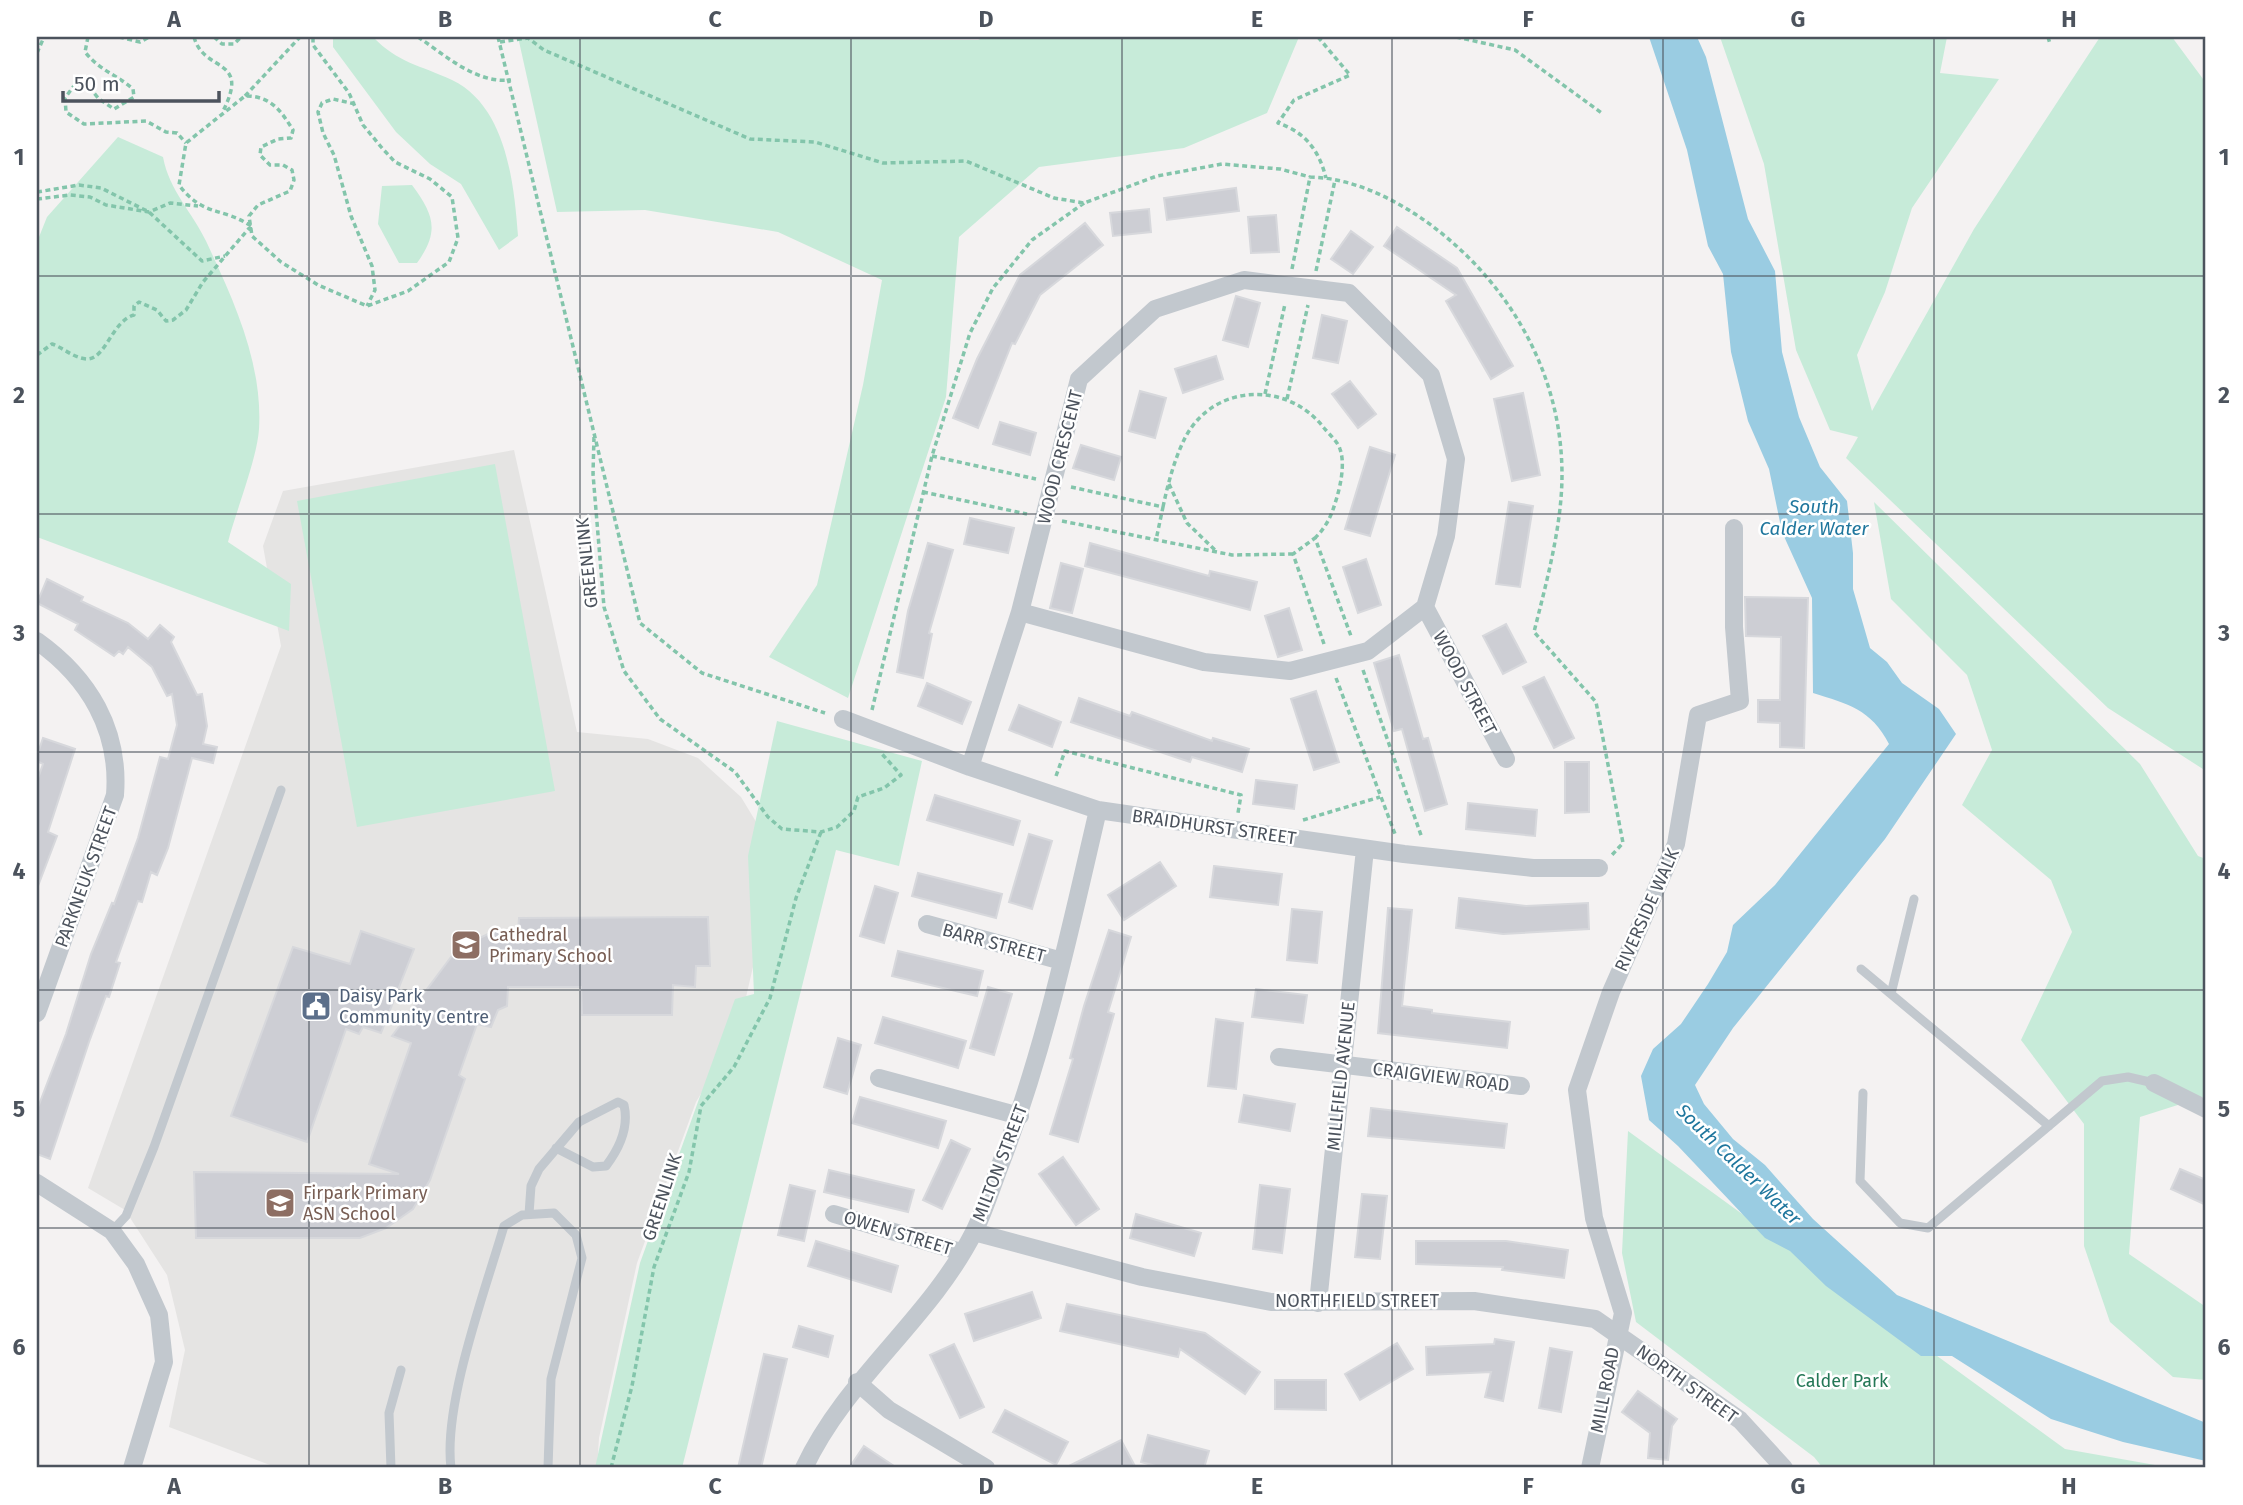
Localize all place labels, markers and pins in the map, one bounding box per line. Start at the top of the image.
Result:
place label: Cathedral Primary School [489,924,612,967]
school or university icon: Cathedral Primary School [449,928,483,962]
place label: Daisy Park Community Centre [339,985,489,1028]
public building icon: Daisy Park Community Centre [299,989,333,1023]
place label: Firpark Primary ASN School [303,1182,428,1225]
school or university icon: Firpark Primary ASN School [263,1186,297,1220]

